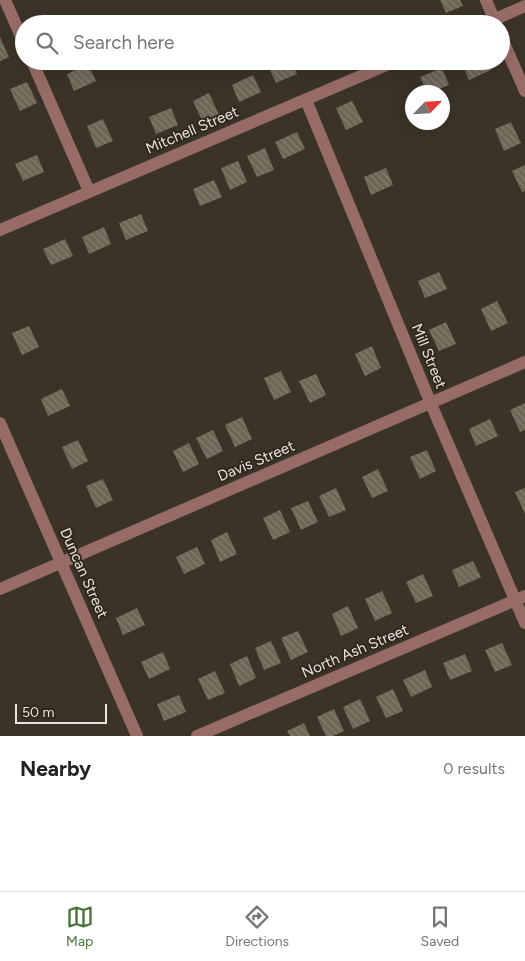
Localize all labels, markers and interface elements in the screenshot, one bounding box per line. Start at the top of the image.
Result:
search box [15,15,510,70]
icon: search [33,29,61,57]
text: Search here [73,31,175,54]
north arrow [405,85,450,130]
street label: Mitchell Street [143,102,241,158]
street label: Mill Street [408,321,450,391]
street label: Davis Street [215,437,297,485]
street label: Duncan Street [56,525,112,621]
street label: North Ash Street [299,620,411,682]
scale bar [15,701,108,724]
text: 50 m [22,704,54,721]
text: Nearby [20,756,91,781]
text: 0 results [443,759,505,778]
tab: Map [66,903,94,950]
tab: Directions [225,903,289,950]
tab: Saved [421,903,459,950]

